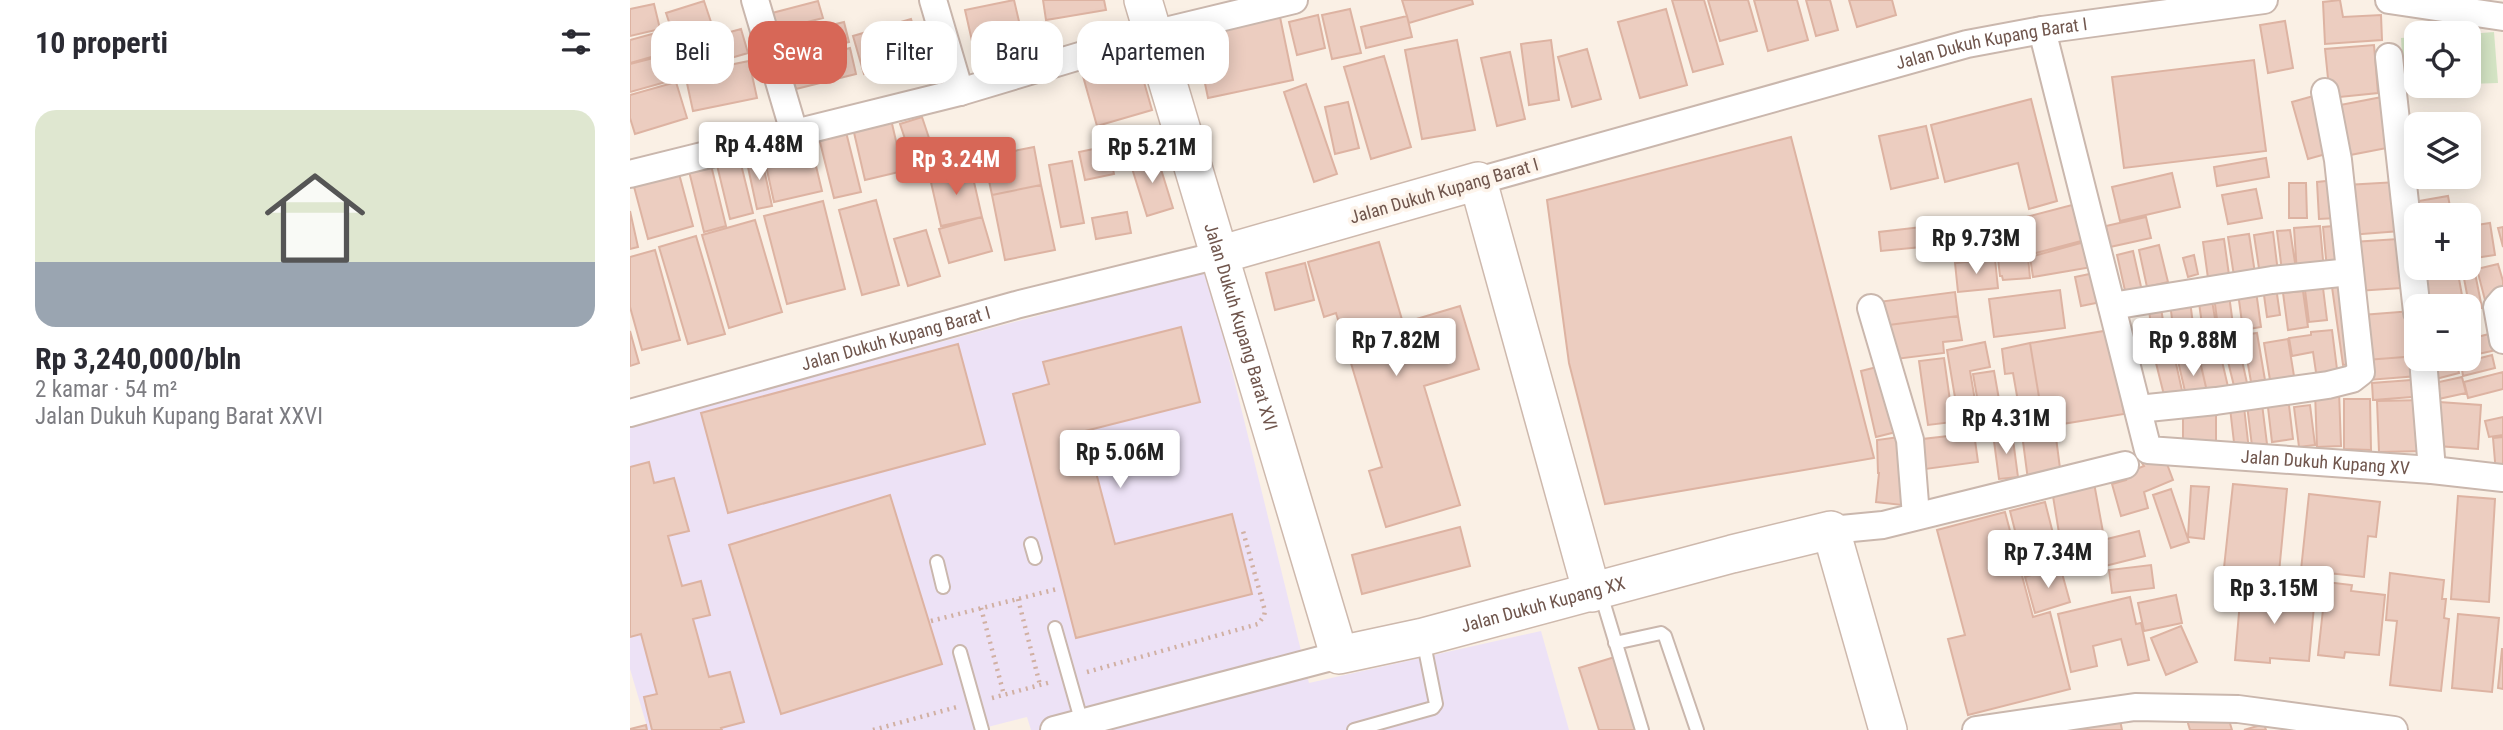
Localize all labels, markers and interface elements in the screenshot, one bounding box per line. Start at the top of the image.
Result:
street label: Jalan Dukuh Kupang Barat I [1893,13,2088,73]
chip: Beli [651,21,734,84]
chip: Sewa [748,21,847,84]
chip: Filter [861,21,957,84]
chip: Baru [971,21,1063,84]
chip: Apartemen [1077,21,1229,84]
map controls [2404,21,2481,371]
button: locate [2404,21,2481,98]
icon: filters [557,23,595,61]
text: 10 properti [35,25,168,60]
button: layers [2404,112,2481,189]
pin: Rp 4.48M [687,122,831,182]
pin: Rp 5.21M [1080,125,1224,185]
text: Rp 4.48M [715,131,803,158]
text: Rp 5.21M [1108,134,1196,161]
pin: Rp 3.24M [884,138,1028,197]
text: Rp 3.24M [912,146,1000,173]
street label: Jalan Dukuh Kupang Barat I [1347,154,1541,228]
icon: home [252,155,378,281]
button: + [2404,203,2481,280]
pin: Rp 9.73M [1904,216,2048,276]
street label: Jalan Dukuh Kupang Barat XVI [1200,220,1282,433]
text: Rp 9.73M [1932,225,2020,252]
button: − [2404,294,2481,371]
street label: Jalan Dukuh Kupang Barat I [799,302,993,375]
pin: Rp 7.82M [1324,318,1468,378]
pin: Rp 9.88M [2121,318,2265,378]
text: Rp 7.82M [1352,327,1440,354]
text: Rp 9.88M [2149,327,2237,354]
text: Rp 3,240,000/bln [35,341,241,376]
text: 2 kamar · 54 m² [35,376,177,403]
pin: Rp 4.31M [1934,396,2078,456]
text: Jalan Dukuh Kupang Barat XXVI [35,403,323,430]
text: Rp 4.31M [1962,405,2050,432]
pin: Rp 5.06M [1048,430,1192,490]
text: Rp 5.06M [1076,439,1164,466]
street label: Jalan Dukuh Kupang XV [2240,446,2411,478]
pin: Rp 7.34M [1976,530,2120,590]
text: Rp 7.34M [2004,539,2092,566]
pin: Rp 3.15M [2202,566,2346,626]
street label: Jalan Dukuh Kupang XX [1459,572,1627,636]
text: Rp 3.15M [2230,575,2318,602]

